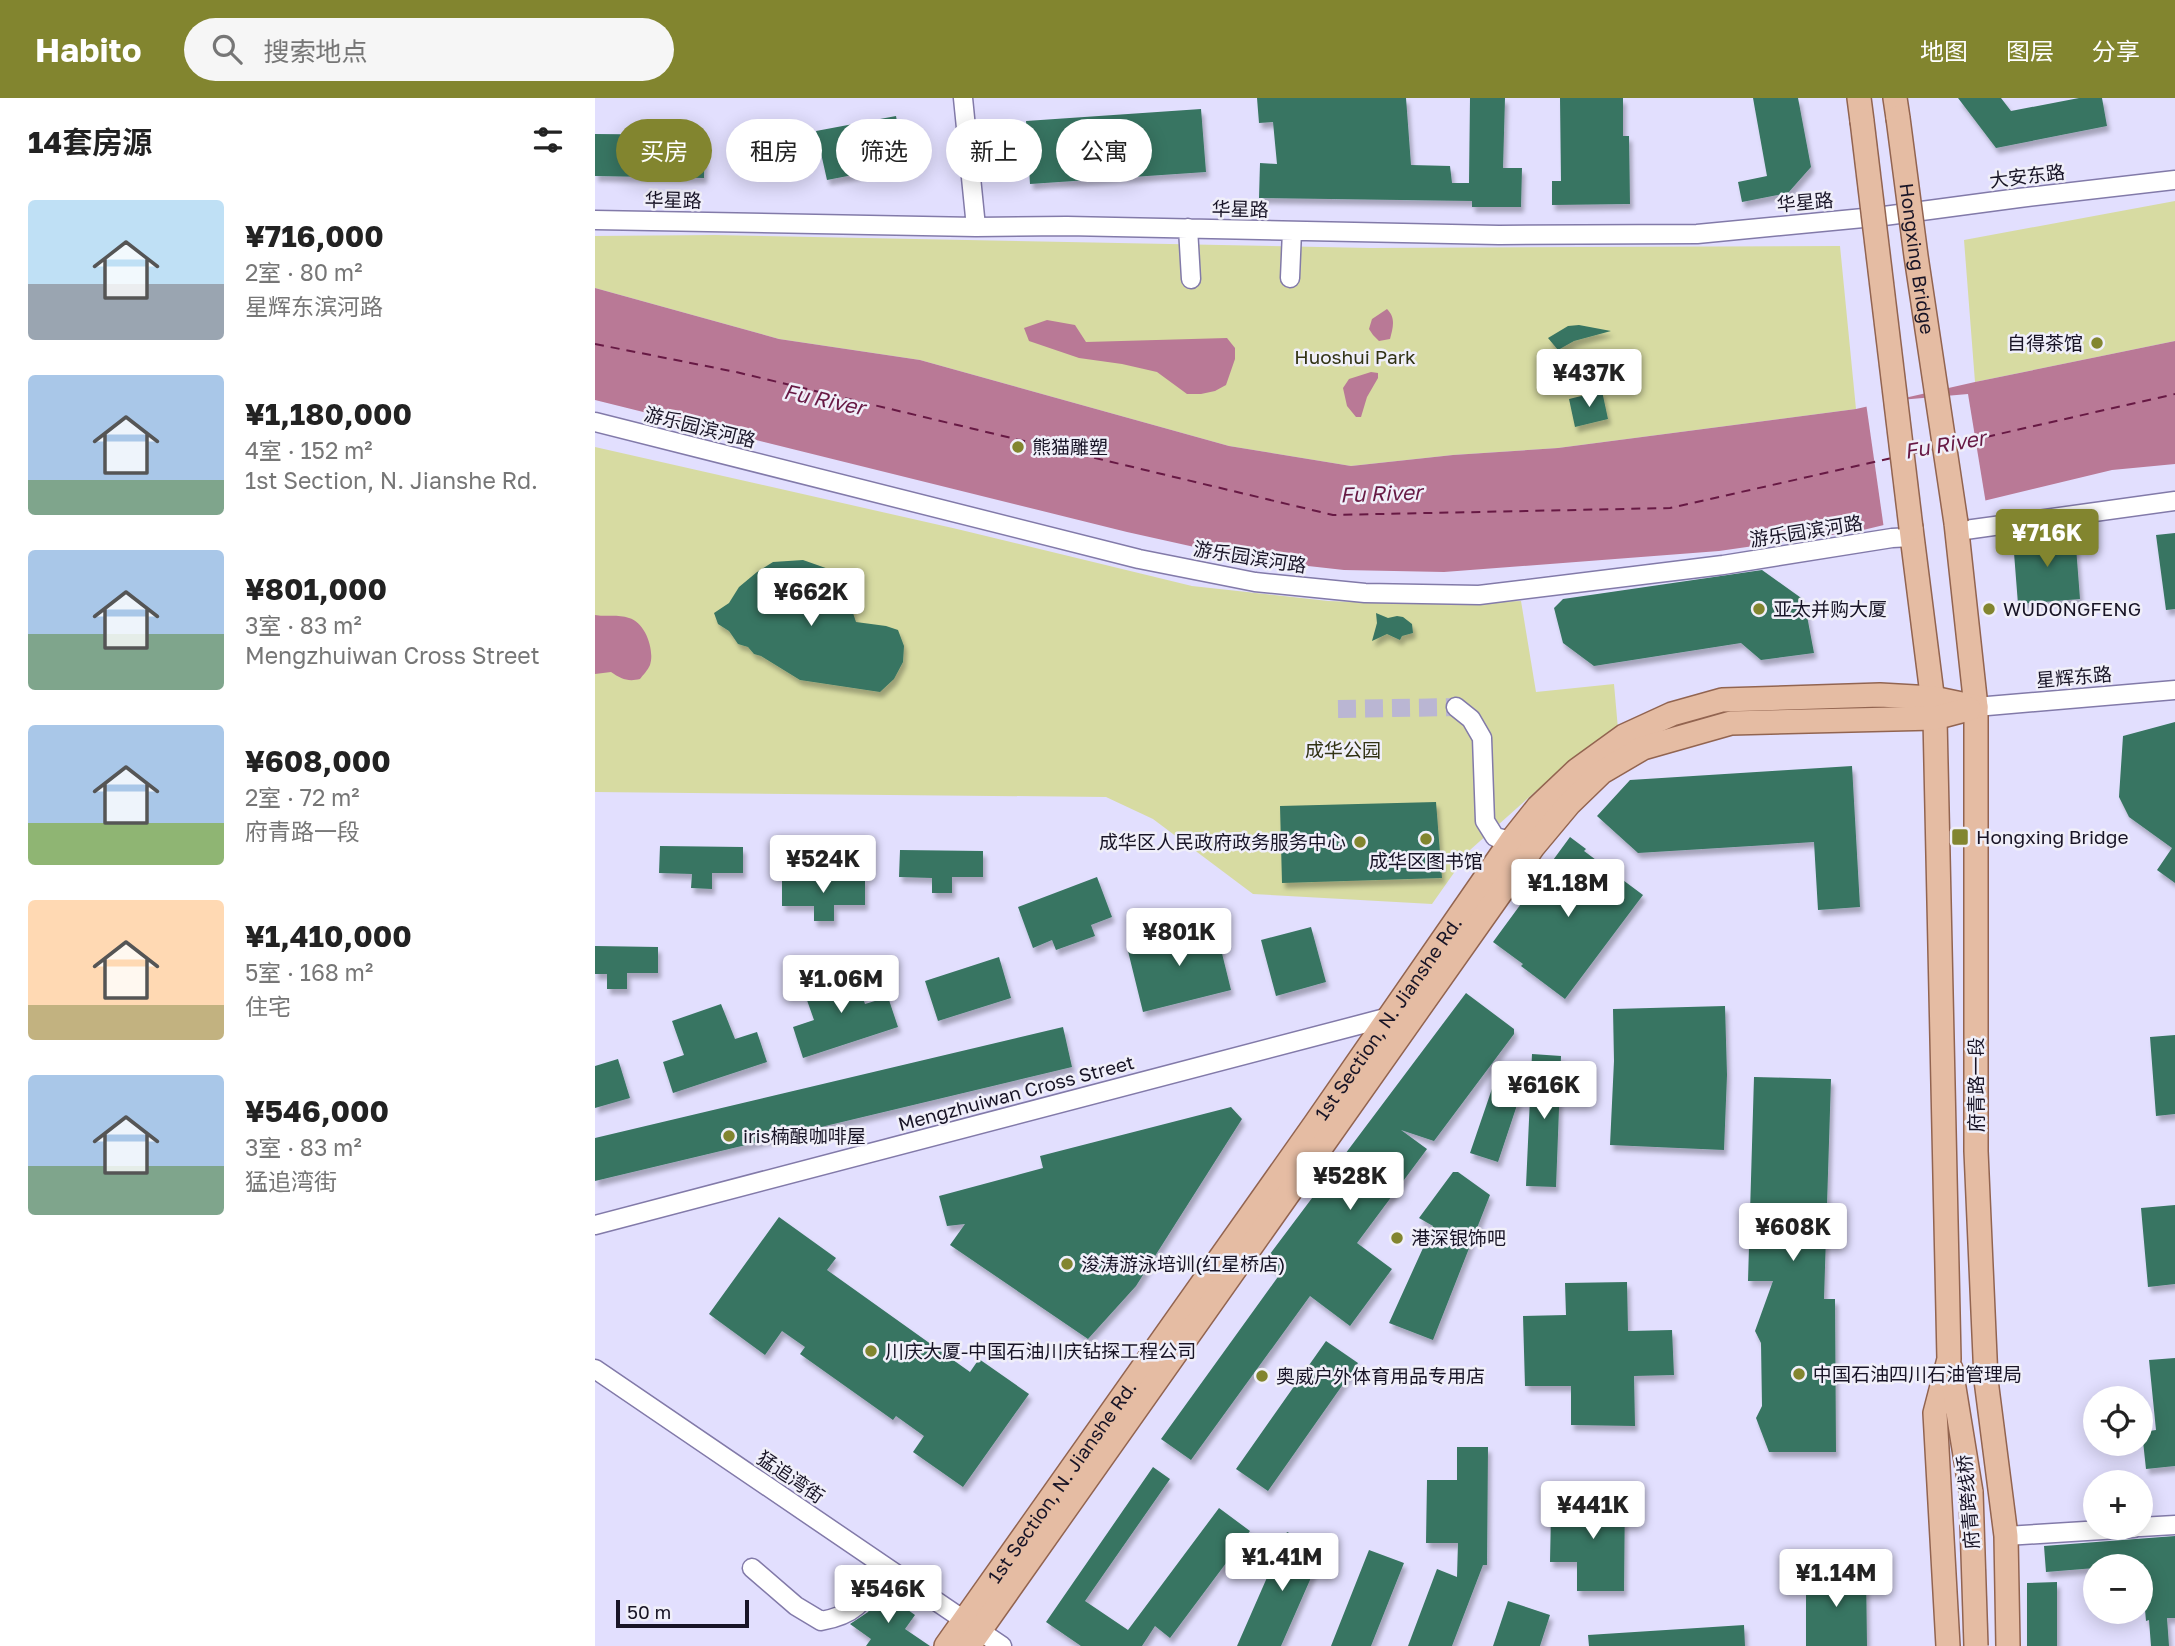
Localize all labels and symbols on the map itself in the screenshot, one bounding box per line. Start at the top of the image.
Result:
street label: 大安东路 [1988,159,2066,192]
street label: Hongxing Bridge [1896,182,1940,336]
street label: 华星路 [644,188,702,211]
street label: 华星路 [1776,188,1834,215]
street label: 华星路 [1211,197,1269,220]
place label: 自得茶馆 [2007,331,2083,354]
marker: 自得茶馆 [2089,335,2105,351]
park label: Huoshui Park [1294,345,1416,368]
pin: ¥437K [1540,350,1638,409]
water label: Fu River [781,378,870,421]
street label: 游乐园滨河路 [642,402,758,451]
water label: Fu River [1902,424,1990,464]
place label: 熊猫雕塑 [1032,435,1108,458]
marker: 熊猫雕塑 [1010,439,1026,455]
water label: Fu River [1339,478,1425,507]
street label: 游乐园滨河路 [1748,510,1864,551]
pin: ¥716K [1998,510,2096,569]
street label: 游乐园滨河路 [1192,536,1308,577]
pin: ¥662K [762,568,860,628]
place label: 亚太并购大厦 [1773,597,1887,620]
place label: WUDONGFENG [2003,597,2141,620]
marker: 亚太并购大厦 [1751,601,1767,617]
marker: WUDONGFENG [1981,601,1997,617]
street label: 星辉东路 [2035,662,2113,691]
park label: 成华公园 [1305,738,1381,761]
place label: Hongxing Bridge [1976,825,2129,848]
marker: Hongxing Bridge [1950,827,1970,847]
place label: 成华区人民政府政务服务中心 [1099,830,1346,853]
marker: 成华区图书馆 [1418,831,1434,847]
marker: 成华区人民政府政务服务中心 [1352,834,1368,850]
pin: ¥524K [774,836,872,895]
place label: 成华区图书馆 [1369,849,1483,872]
pin: ¥1.18M [1511,860,1625,919]
pin: ¥801K [1130,908,1228,968]
street label: 1st Section, N. Jianshe Rd. [1309,912,1466,1124]
pin: ¥1.06M [784,956,898,1015]
street label: 府青路一段 [1964,1037,1987,1133]
street label: Mengzhuiwan Cross Street [895,1050,1136,1135]
pin: ¥616K [1495,1062,1593,1121]
place label: iris楠酿咖啡屋 [743,1124,866,1147]
marker: iris楠酿咖啡屋 [721,1128,737,1144]
pin: ¥528K [1301,1152,1399,1212]
pin: ¥608K [1744,1204,1842,1263]
place label: 港深银饰吧 [1411,1226,1506,1249]
marker: 港深银饰吧 [1389,1230,1405,1246]
place label: 浚涛游泳培训(红星桥店) [1081,1252,1285,1275]
marker: 浚涛游泳培训(红星桥店) [1059,1256,1075,1272]
place label: 川庆大厦-中国石油川庆钻探工程公司 [885,1339,1196,1362]
marker: 川庆大厦-中国石油川庆钻探工程公司 [863,1343,879,1359]
place label: 中国石油四川石油管理局 [1813,1362,2022,1385]
place label: 奥威户外体育用品专用店 [1276,1364,1485,1387]
marker: 中国石油四川石油管理局 [1791,1366,1807,1382]
marker: 奥威户外体育用品专用店 [1254,1368,1270,1384]
street label: 1st Section, N. Jianshe Rd. [982,1376,1141,1587]
street label: 猛追湾街 [753,1446,829,1507]
street label: 府青跨线桥 [1952,1454,1983,1550]
pin: ¥441K [1544,1482,1642,1541]
pin: ¥1.41M [1225,1534,1339,1593]
pin: ¥1.14M [1779,1550,1893,1609]
pin: ¥546K [839,1566,937,1625]
scale bar [616,1597,749,1629]

